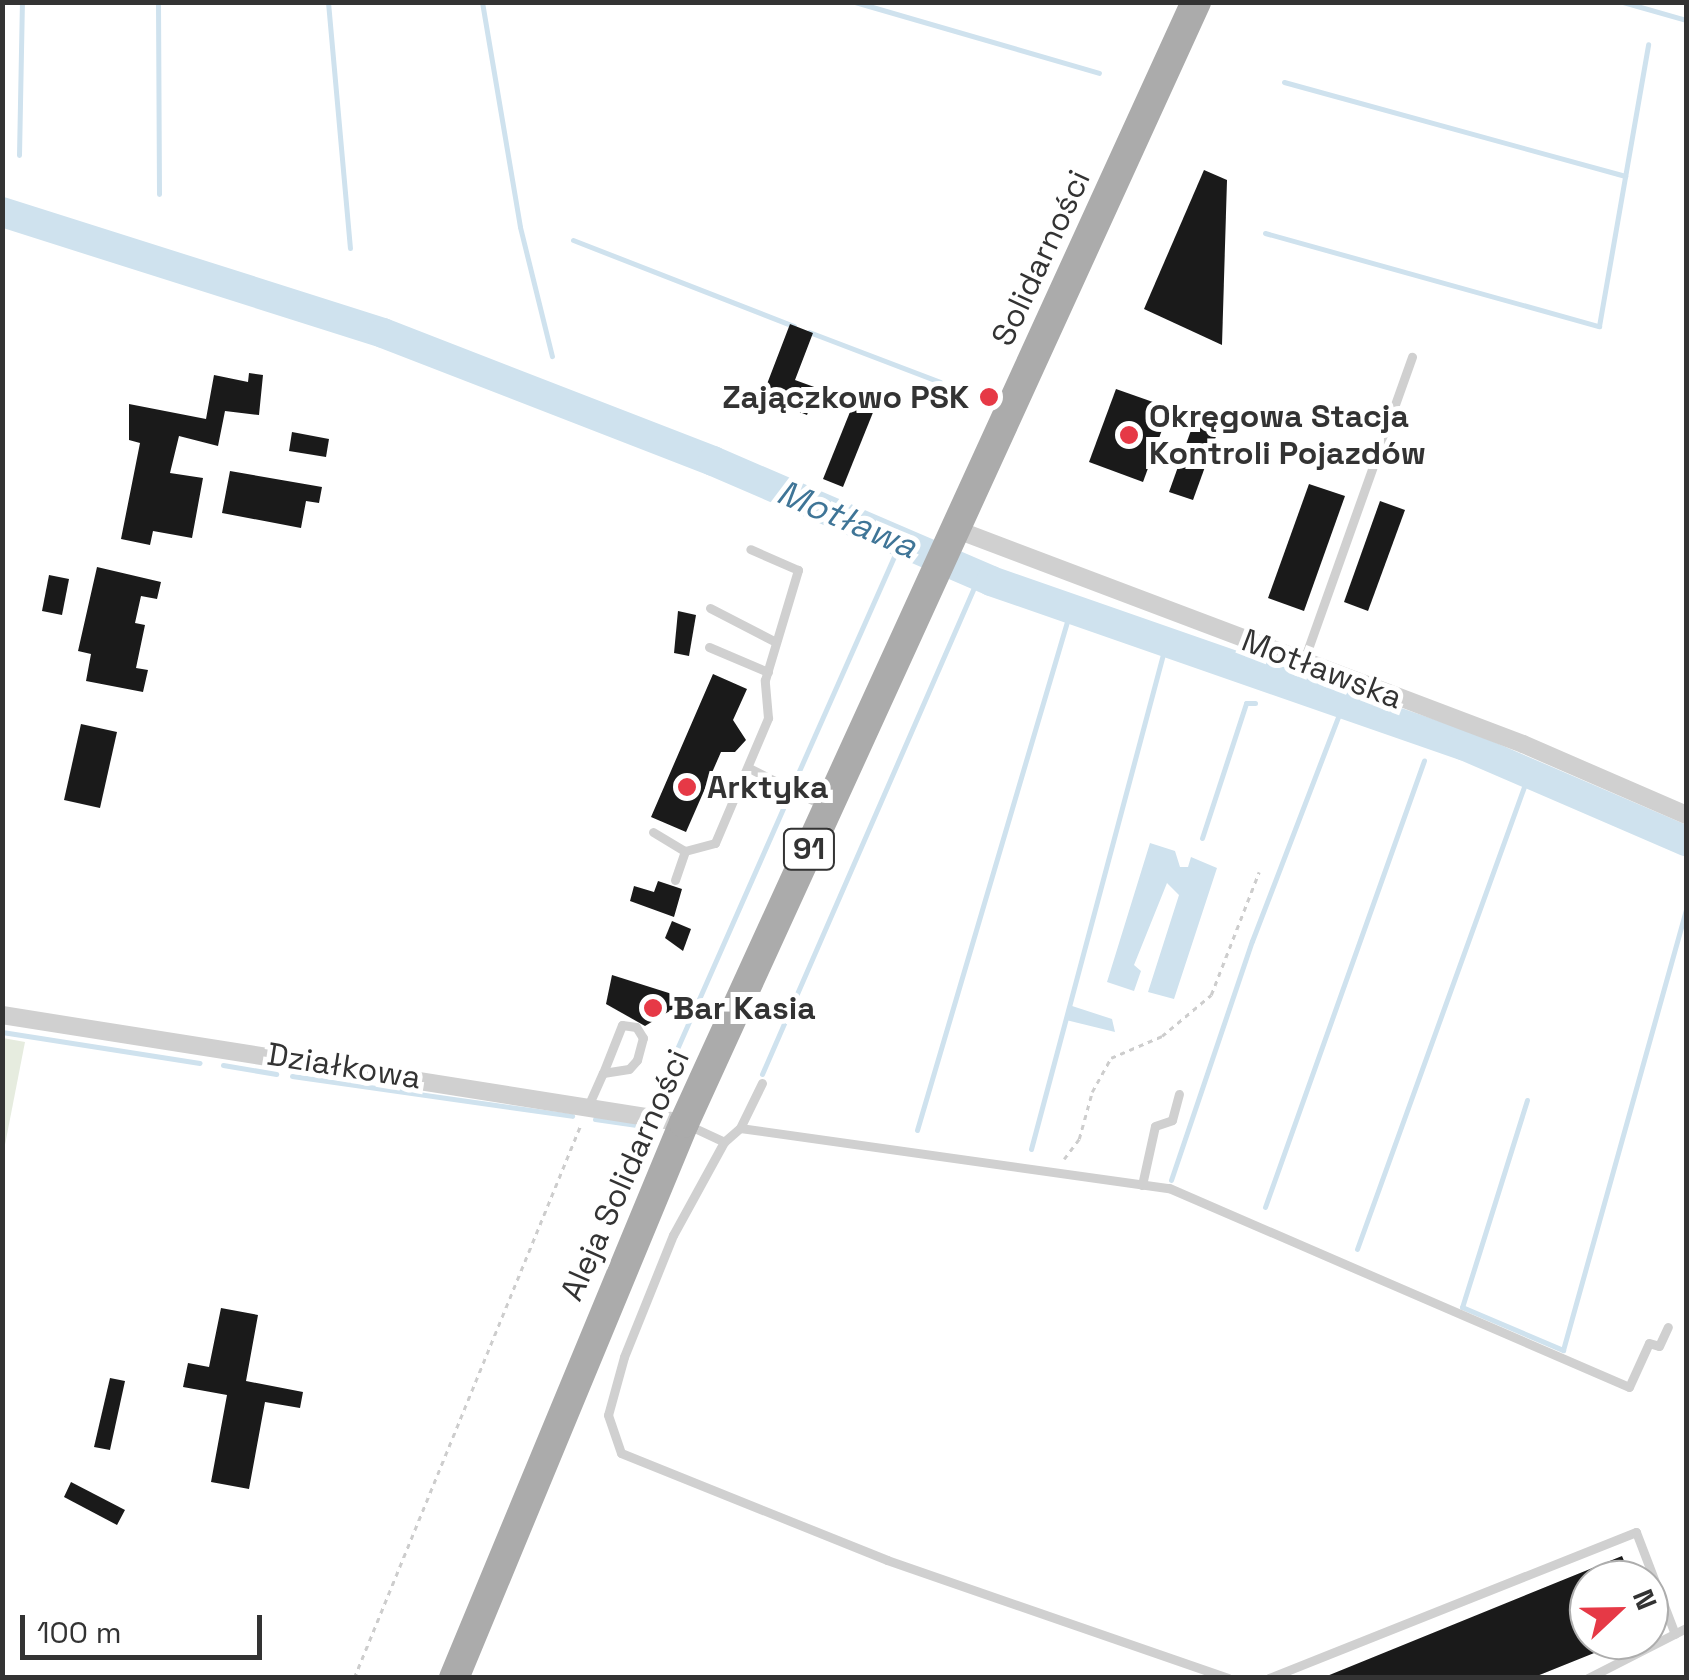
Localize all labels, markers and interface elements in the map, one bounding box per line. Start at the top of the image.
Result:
street label: Solidarności [984,164,1098,352]
place label: Zajączkowo PSK [722,378,969,416]
marker: Zajączkowo PSK [978,386,1000,408]
place label: Okręgowa Stacja Kontroli Pojazdów [1149,398,1426,473]
marker: Okręgowa Stacja Kontroli Pojazdów [1118,424,1140,446]
water label: Motława [771,471,923,567]
street label: Motławska [1236,621,1408,717]
place label: Arktyka [707,768,829,806]
marker: Arktyka [676,776,698,798]
road number: 91 [782,824,836,874]
place label: Bar Kasia [673,989,816,1027]
marker: Bar Kasia [642,997,664,1019]
street label: Działkowa [264,1035,424,1097]
street label: Aleja Solidarności [552,1043,698,1307]
north arrow [1569,1560,1669,1660]
text: N [1625,1584,1665,1615]
scale bar [25,1595,268,1657]
text: 100 m [37,1613,122,1652]

